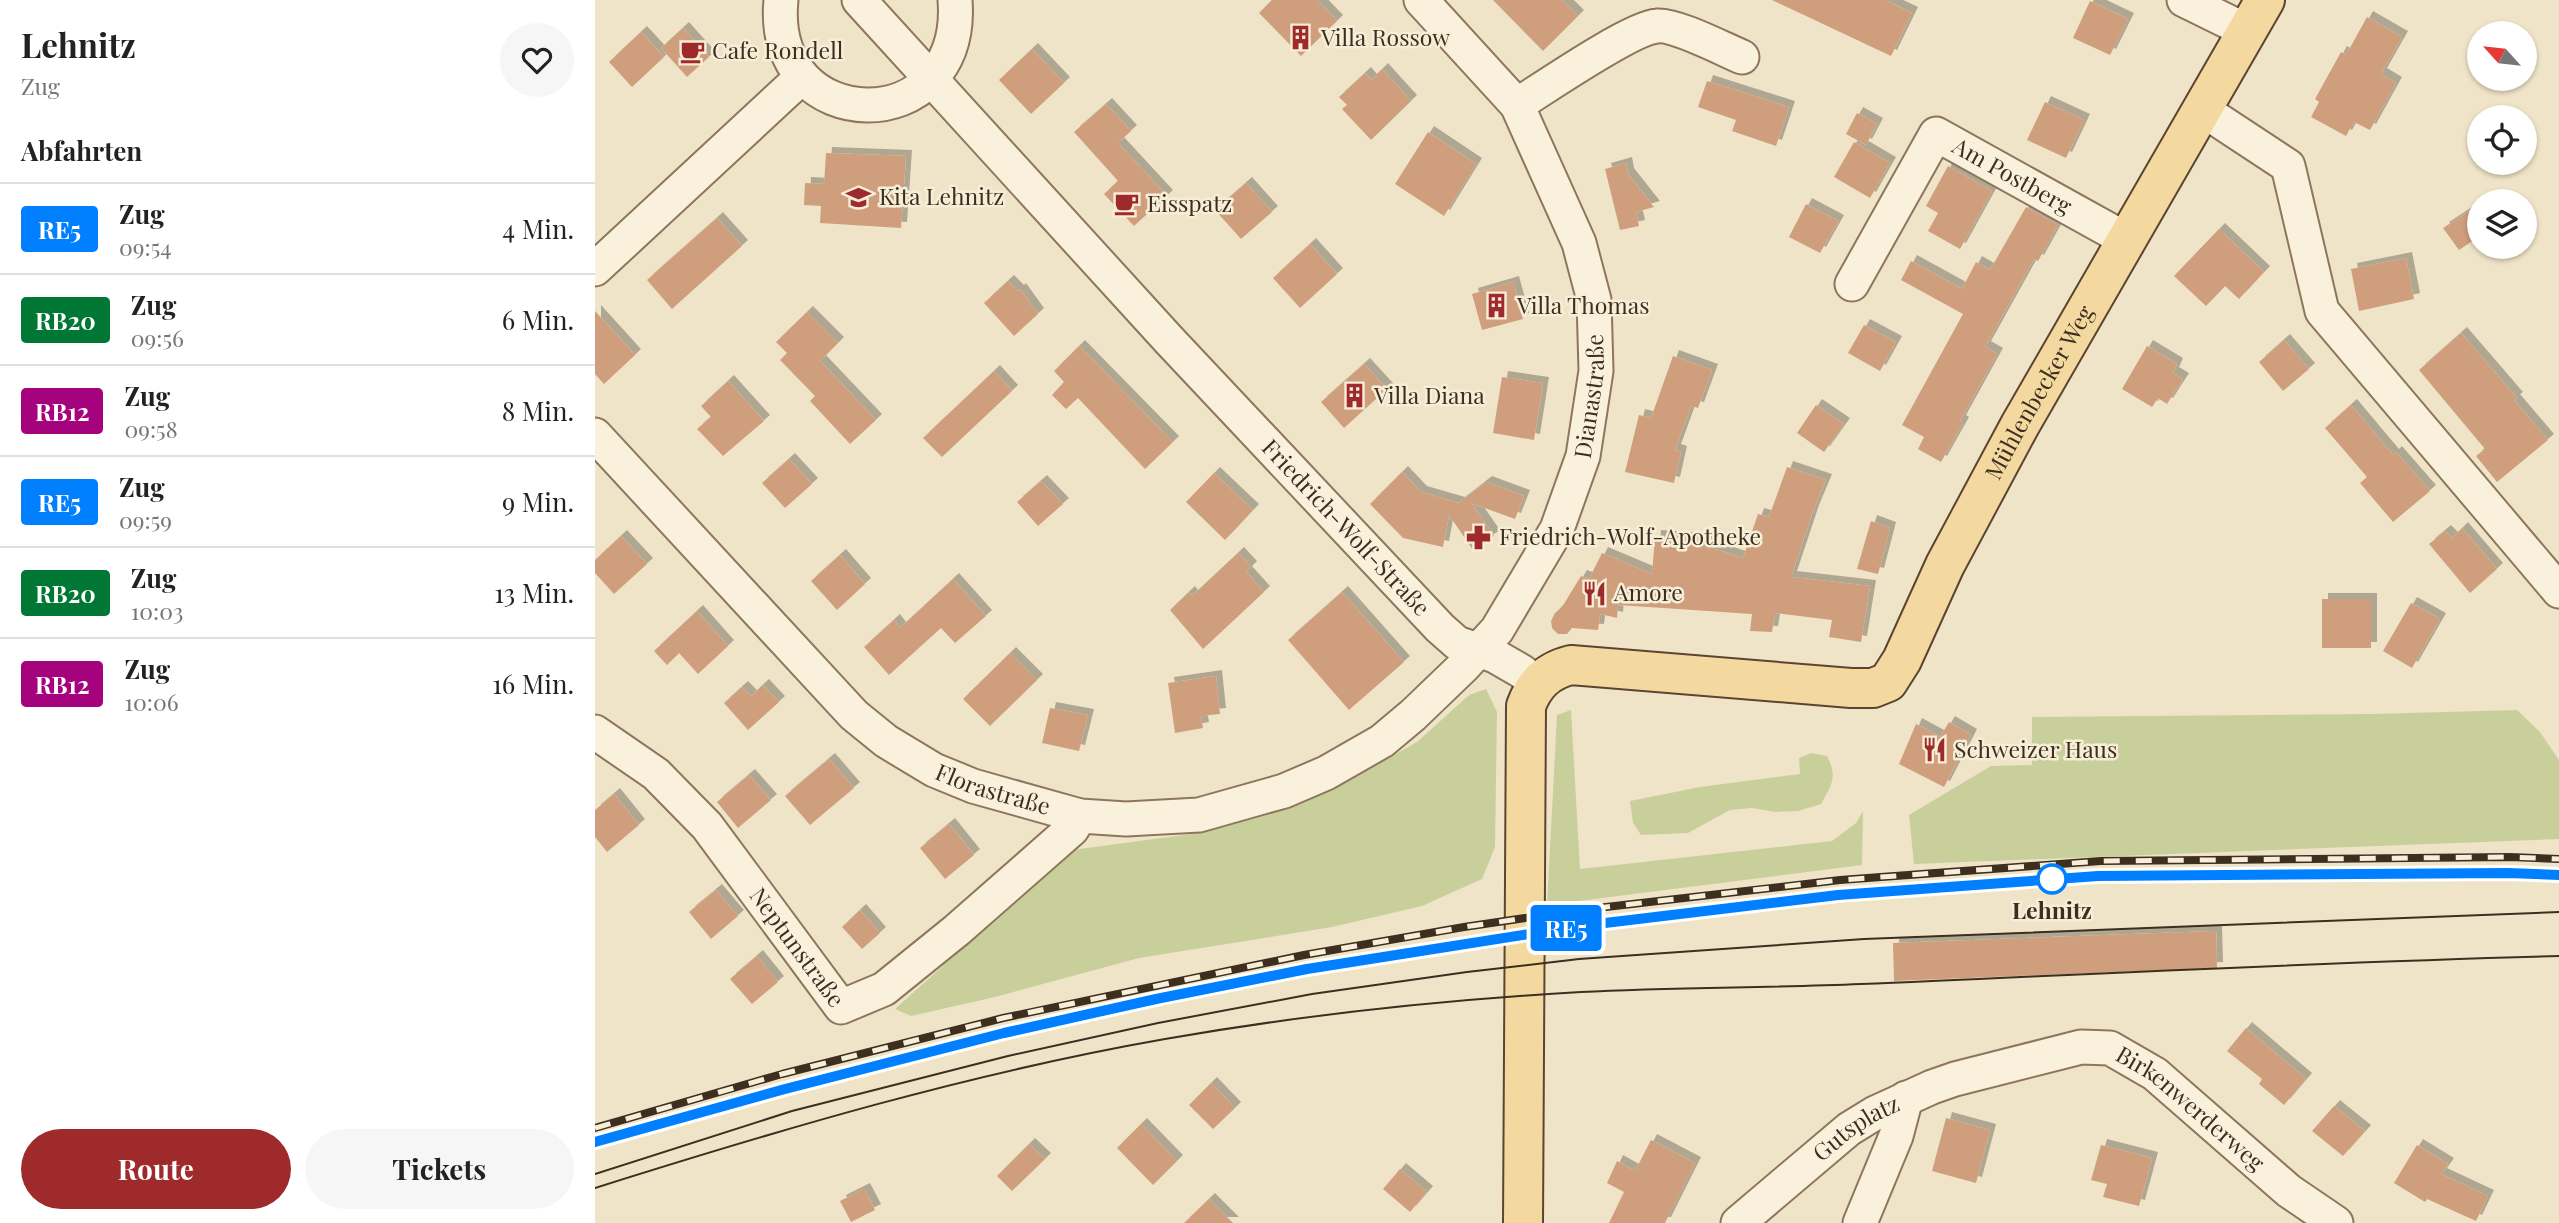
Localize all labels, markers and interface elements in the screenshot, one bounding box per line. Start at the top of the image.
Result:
place label: Villa Rossow [1320,21,1450,52]
north arrow [2467,21,2537,91]
map controls [2467,21,2537,259]
text: Lehnitz [21,22,136,66]
button: heart [500,23,574,97]
building icon: Villa Rossow [1287,24,1315,52]
place label: Cafe Rondell [712,34,844,65]
cafe icon: Cafe Rondell [678,37,706,65]
text: Zug [21,70,60,101]
button: locate [2467,105,2537,175]
street label: Am Postberg [1947,129,2078,221]
text: Abfahrten [21,133,142,168]
place label: Kita Lehnitz [879,180,1004,211]
school or university icon: Kita Lehnitz [845,183,873,211]
place label: Eisspatz [1147,187,1232,218]
button: layers [2467,189,2537,259]
cafe icon: Eisspatz [1113,190,1141,218]
text: Zug [119,196,165,231]
text: 4 Min. [502,211,574,246]
text: RE5 [38,213,81,245]
text: 09:54 [119,231,172,262]
text: Zug [131,287,176,322]
place label: Villa Thomas [1516,289,1650,320]
building icon: Villa Thomas [1483,292,1511,320]
street label: Mühlenbecker Weg [1977,299,2100,484]
text: 6 Min. [502,302,574,337]
text: RB20 [35,304,96,336]
text: 09:56 [131,322,184,353]
street label: Dianastraße [1566,334,1610,460]
text: Zug [124,378,170,413]
place label: Villa Diana [1373,379,1485,410]
building icon: Villa Diana [1340,382,1368,410]
text: 8 Min. [502,393,574,428]
text: RB12 [35,395,89,427]
text: 09:58 [124,413,178,444]
street label: Friedrich-Wolf-Straße [1256,432,1438,622]
text: Zug [119,469,165,504]
text: 9 Min. [502,484,574,519]
text: RE5 [38,486,81,518]
text: 09:59 [119,504,172,535]
place label: Friedrich-Wolf-Apotheke [1499,520,1761,551]
pharmacy icon: Friedrich-Wolf-Apotheke [1465,523,1493,551]
text: Zug [131,560,176,595]
text: 13 Min. [494,575,574,610]
place label: Amore [1613,576,1683,607]
text: RB20 [35,577,96,609]
restaurant icon: Amore [1580,579,1608,607]
text: 10:03 [131,595,183,626]
text: Zug [124,651,170,686]
text: 16 Min. [492,666,574,701]
text: RB12 [35,668,89,700]
text: 10:06 [124,686,179,717]
place label: Schweizer Haus [1954,733,2117,764]
restaurant icon: Schweizer Haus [1920,736,1948,764]
street label: Florastraße [931,755,1054,821]
marker: Lehnitz [2037,864,2067,894]
street label: Neptunstraße [744,881,853,1013]
place label: Lehnitz [2012,894,2092,925]
line badge: RE5 [1526,905,1606,951]
text: RE5 [1545,912,1587,944]
street label: Birkenwerderweg [2111,1038,2272,1177]
street label: Gutsplatz [1805,1087,1904,1167]
button: Route [21,1129,291,1209]
button: Tickets [305,1129,574,1209]

